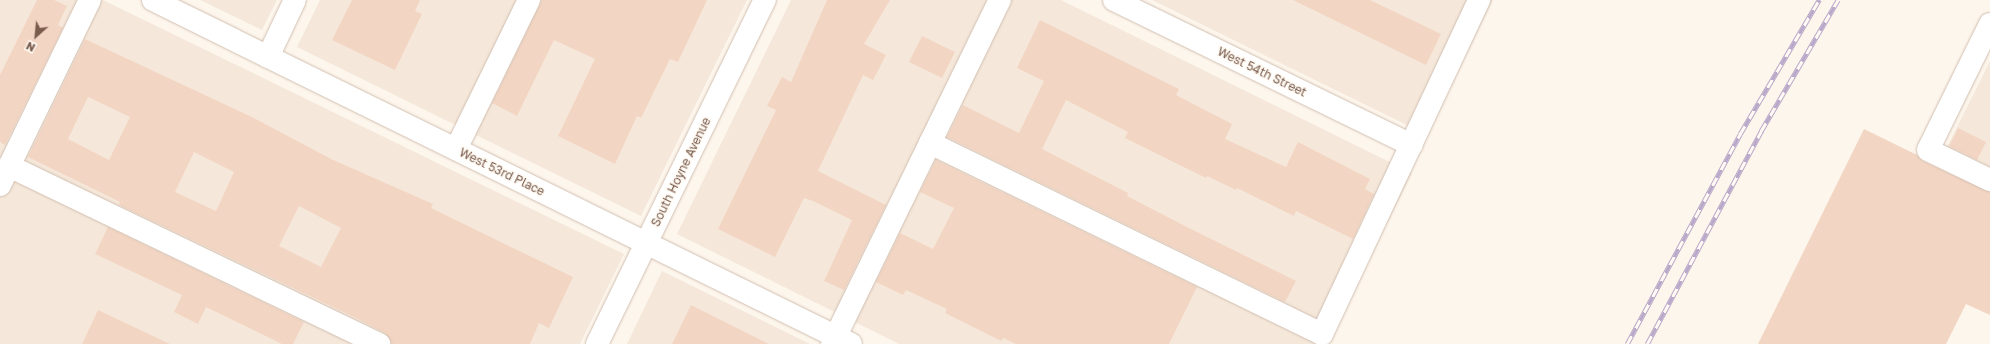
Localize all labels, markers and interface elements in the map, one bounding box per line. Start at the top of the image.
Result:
north arrow [16,16,56,56]
text: N [24,39,37,55]
street label: West 54th Street [1215,44,1309,100]
street label: South Hoyne Avenue [648,115,714,229]
street label: West 53rd Place [457,145,547,199]

